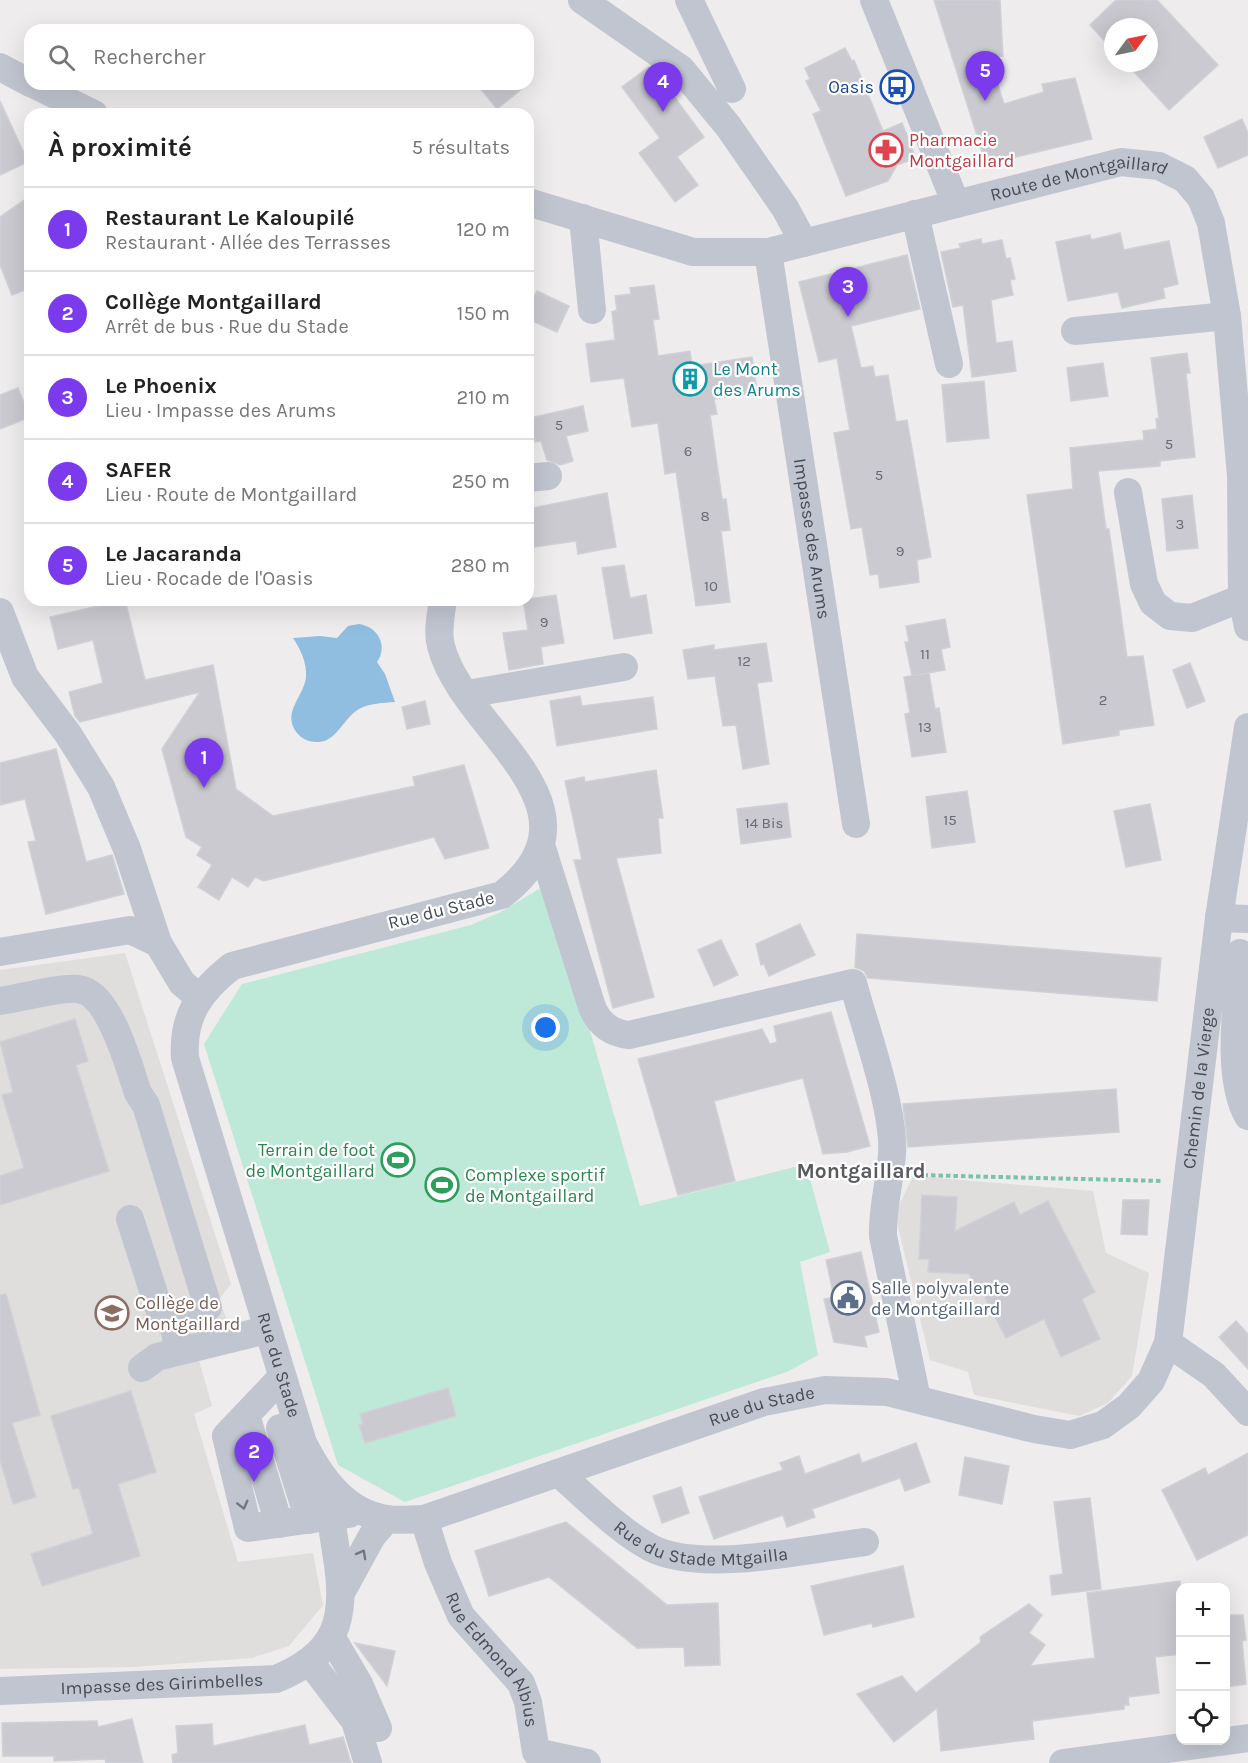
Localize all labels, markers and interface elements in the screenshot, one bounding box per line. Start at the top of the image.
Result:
north arrow [1104,18,1158,72]
search box [24,24,534,90]
icon: search [45,41,78,74]
text: Rechercher [93,44,206,70]
pin: 5 [966,51,1004,101]
pin: 4 [644,63,682,112]
bus stop icon: Oasis [879,69,915,105]
place label: Oasis [828,76,874,98]
place label: Pharmacie Montgaillard [909,129,1014,172]
text: À proximité [48,132,192,163]
pharmacy icon: Pharmacie Montgaillard [868,132,904,168]
text: 5 résultats [412,136,510,159]
street label: Route de Montgaillard [988,150,1172,206]
text: Restaurant Le Kaloupilé [105,205,355,231]
text: 1 [64,218,71,241]
text: 120 m [456,218,510,241]
text: Restaurant · Allée des Terrasses [105,231,391,254]
pin: 3 [828,268,868,317]
text: Collège Montgaillard [105,289,322,315]
text: 2 [61,302,74,325]
text: 150 m [457,302,510,325]
text: Arrêt de bus · Rue du Stade [105,315,349,338]
place label: Le Mont des Arums [713,358,801,401]
building icon: Le Mont des Arums [672,361,708,397]
text: Le Phoenix [105,373,217,399]
text: 3 [61,386,74,409]
text: 210 m [456,386,510,409]
text: Lieu · Impasse des Arums [105,399,336,422]
house number: 5 [555,416,563,434]
house number: 5 [1165,435,1173,453]
house number: 6 [684,442,692,460]
text: SAFER [105,457,172,483]
street label: Impasse des Arums [789,457,835,621]
house number: 5 [875,466,883,484]
text: 4 [62,470,73,493]
text: 250 m [452,470,510,493]
text: Lieu · Route de Montgaillard [105,483,357,506]
house number: 8 [700,507,710,525]
house number: 3 [1176,515,1184,533]
text: Le Jacaranda [105,541,242,567]
house number: 9 [896,542,904,560]
text: 5 [62,554,73,577]
text: 280 m [451,554,510,577]
text: Lieu · Rocade de l'Oasis [105,567,313,590]
house number: 10 [704,577,718,595]
house number: 9 [540,613,548,631]
house number: 11 [920,645,930,663]
house number: 12 [737,652,751,670]
house number: 2 [1099,691,1107,709]
house number: 13 [918,718,932,736]
pin: 1 [184,738,224,788]
house number: 15 [943,811,957,829]
house number: 14 Bis [745,814,783,832]
street label: Rue du Stade [386,886,496,934]
street label: Chemin de la Vierge [1178,1006,1219,1170]
your location [531,1013,560,1042]
place label: Terrain de foot de Montgaillard [246,1139,375,1182]
sports icon: Terrain de foot de Montgaillard [380,1142,416,1178]
district label: Montgaillard [796,1159,926,1183]
place label: Complexe sportif de Montgaillard [465,1164,606,1207]
sports icon: Complexe sportif de Montgaillard [424,1167,460,1203]
place label: Salle polyvalente de Montgaillard [871,1277,1009,1320]
public building icon: Salle polyvalente de Montgaillard [830,1280,866,1316]
place label: Collège de Montgaillard [135,1292,240,1335]
school or university icon: Collège de Montgaillard [94,1295,130,1331]
street label: Rue du Stade [253,1310,306,1420]
street label: Rue du Stade [706,1381,816,1431]
pin: 2 [234,1432,274,1482]
one-way arrow [235,1500,248,1510]
street label: Rue du Stade Mtgailla [610,1516,789,1571]
one-way arrow [355,1549,366,1560]
map controls [1176,1583,1230,1745]
button: + [1176,1583,1230,1637]
street label: Rue Edmond Albius [441,1588,543,1729]
button: − [1176,1637,1230,1691]
street label: Impasse des Girimbelles [60,1669,264,1699]
button: locate [1176,1691,1230,1745]

